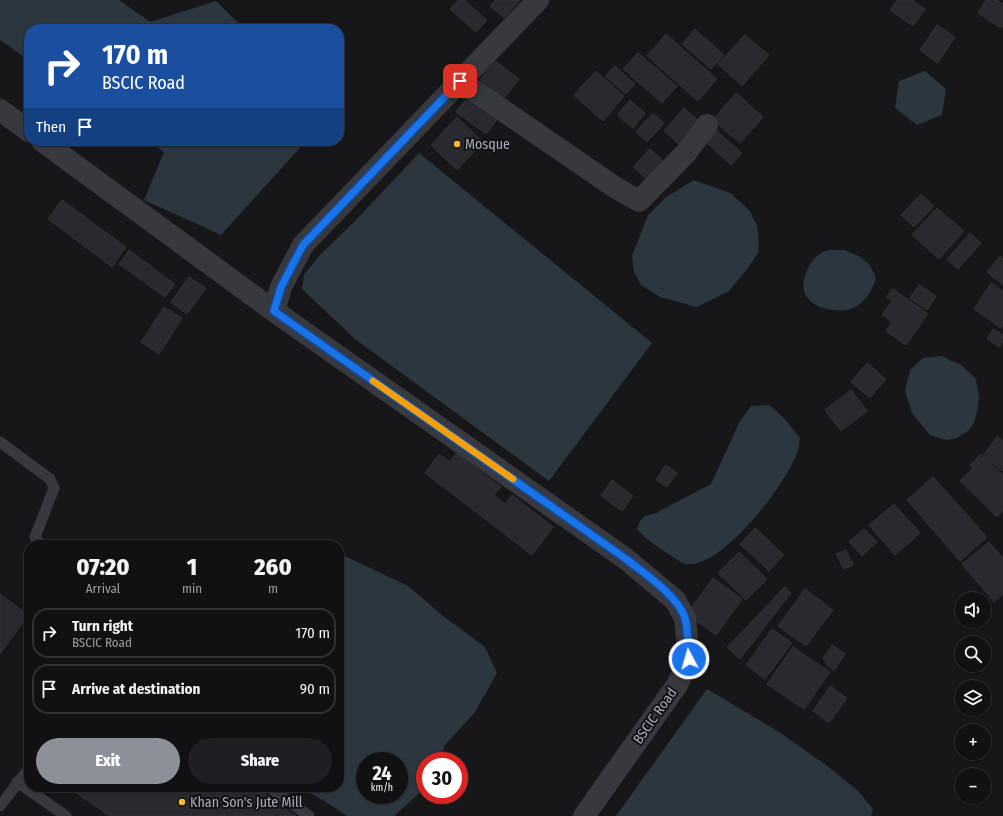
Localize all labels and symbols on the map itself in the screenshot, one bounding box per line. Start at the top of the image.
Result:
pin [443,64,477,98]
place label: Mosque [465,136,510,153]
marker: Mosque [452,139,462,149]
position arrow [668,638,710,680]
street label: BSCIC Road [630,685,680,747]
speed limit sign: 30 [416,752,468,804]
place label: Khan Son's Jute Mill [190,794,303,811]
marker: Khan Son's Jute Mill [177,797,187,807]

